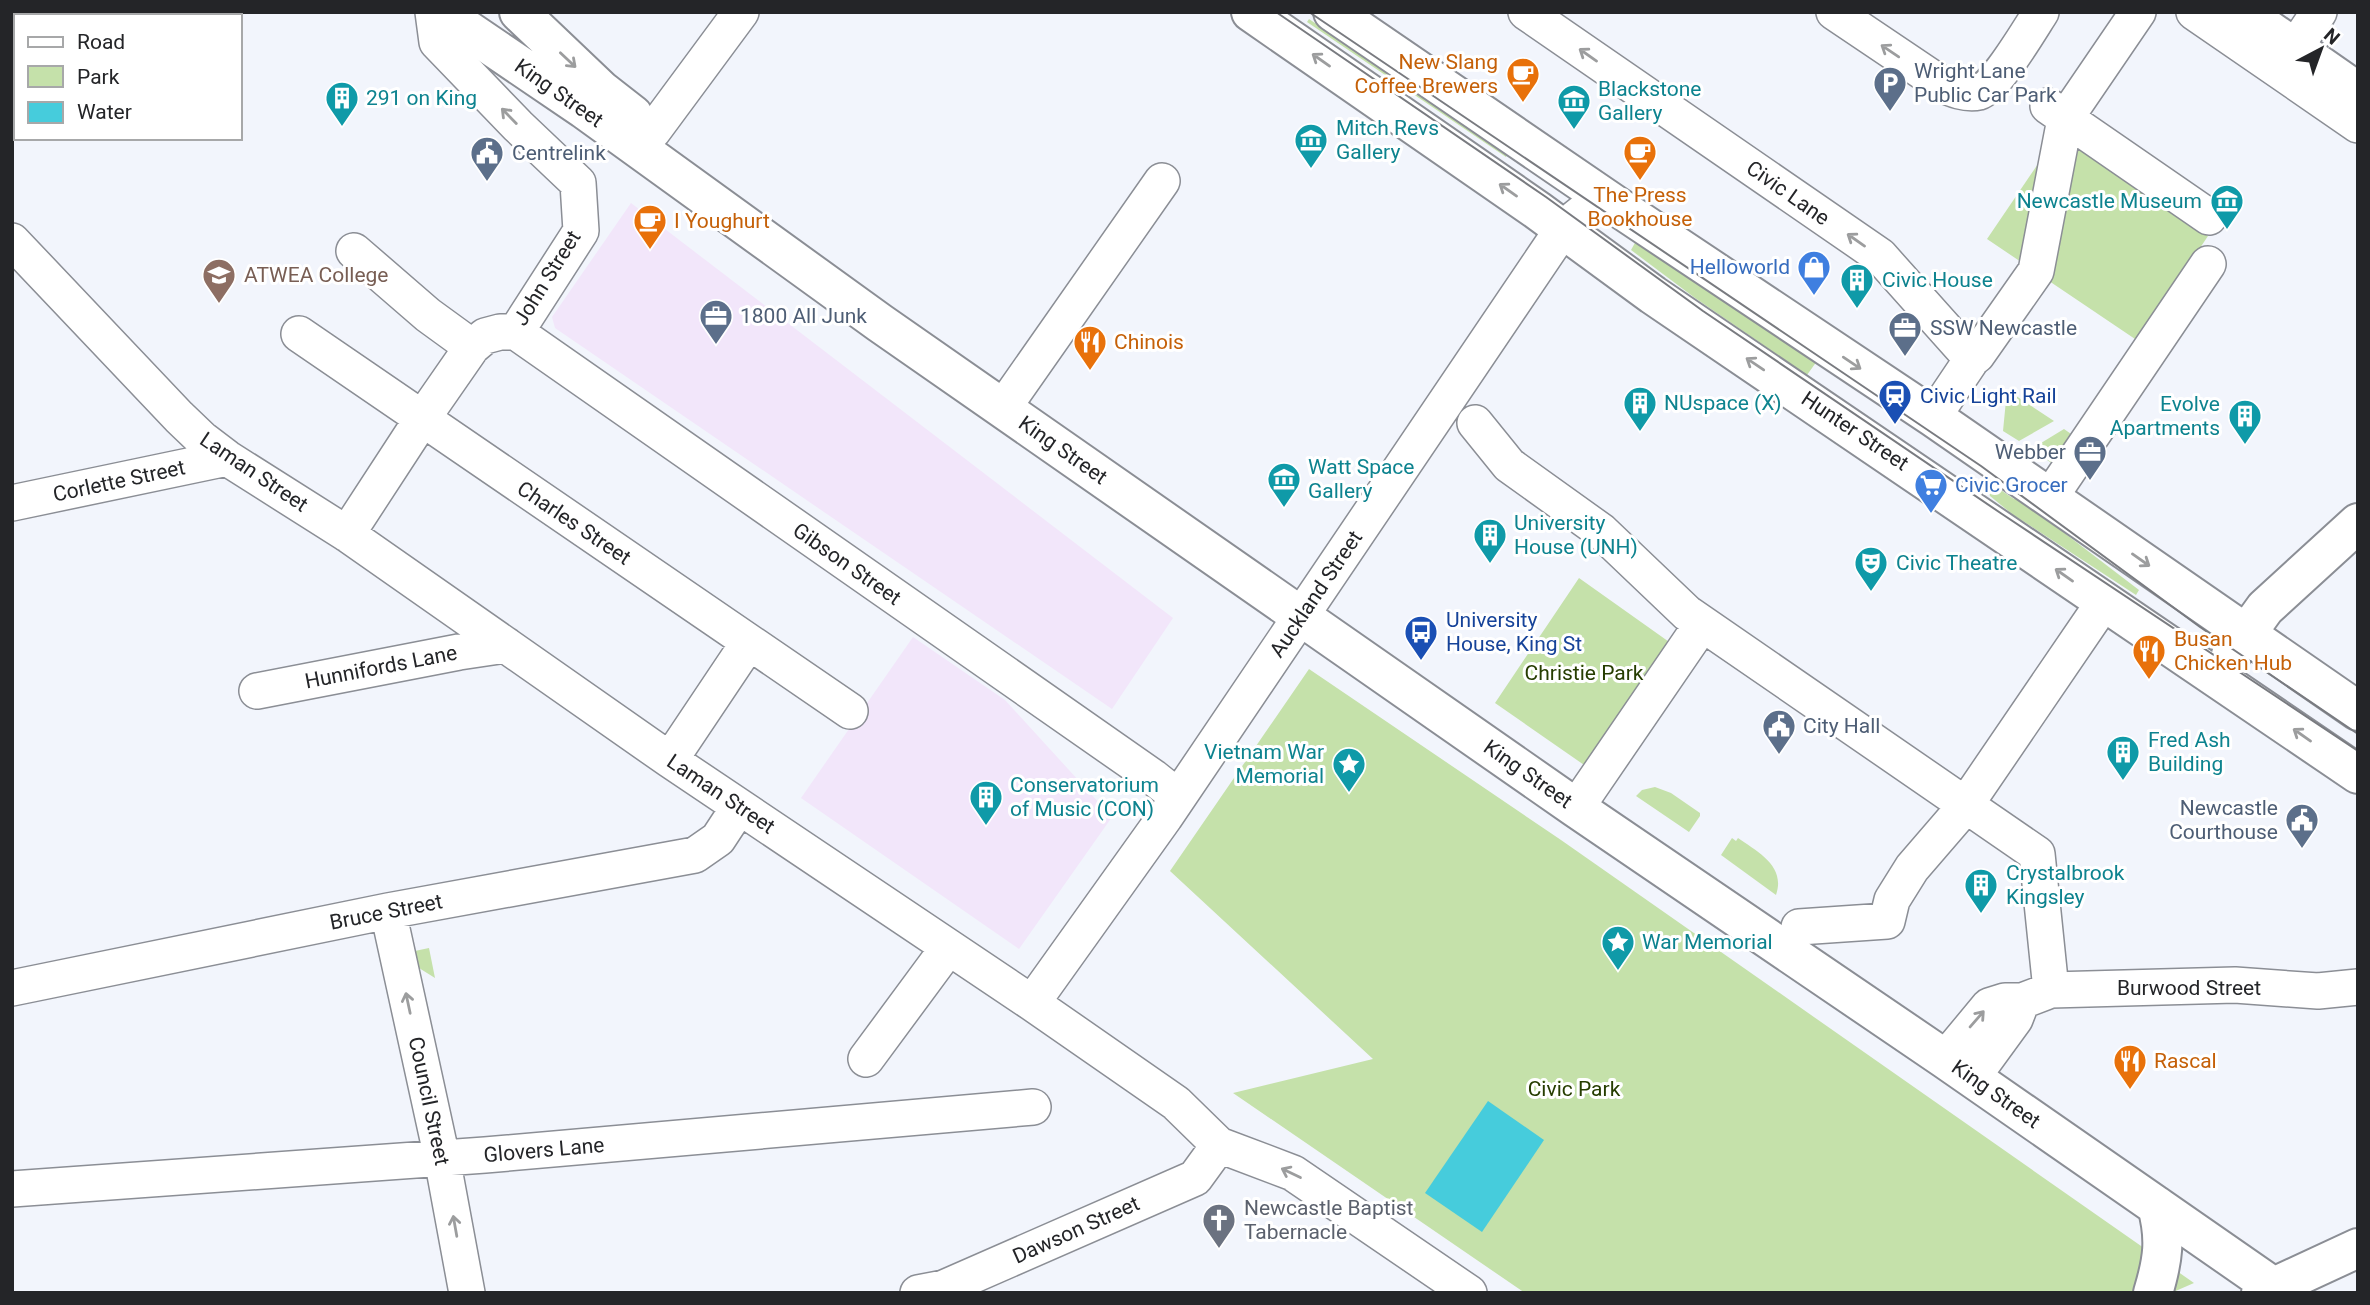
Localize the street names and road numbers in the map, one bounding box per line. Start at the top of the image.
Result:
street label: King Street [510,54,608,132]
street label: Civic Lane [1742,156,1834,230]
street label: John Street [508,226,586,330]
street label: Hunter Street [1797,386,1913,476]
street label: King Street [1014,411,1112,489]
street label: Laman Street [196,427,313,517]
street label: Corlette Street [51,455,187,507]
street label: Charles Street [513,476,635,570]
street label: Gibson Street [788,518,906,610]
street label: Auckland Street [1265,526,1367,662]
street label: Hunnifords Lane [303,640,459,694]
street label: King Street [1479,735,1577,813]
street label: Laman Street [663,749,780,839]
street label: Bruce Street [328,889,445,935]
street label: Burwood Street [2117,976,2261,1000]
street label: Council Street [404,1035,454,1168]
street label: King Street [1947,1055,2045,1133]
street label: Glovers Lane [483,1133,605,1167]
street label: Dawson Street [1009,1191,1143,1269]

